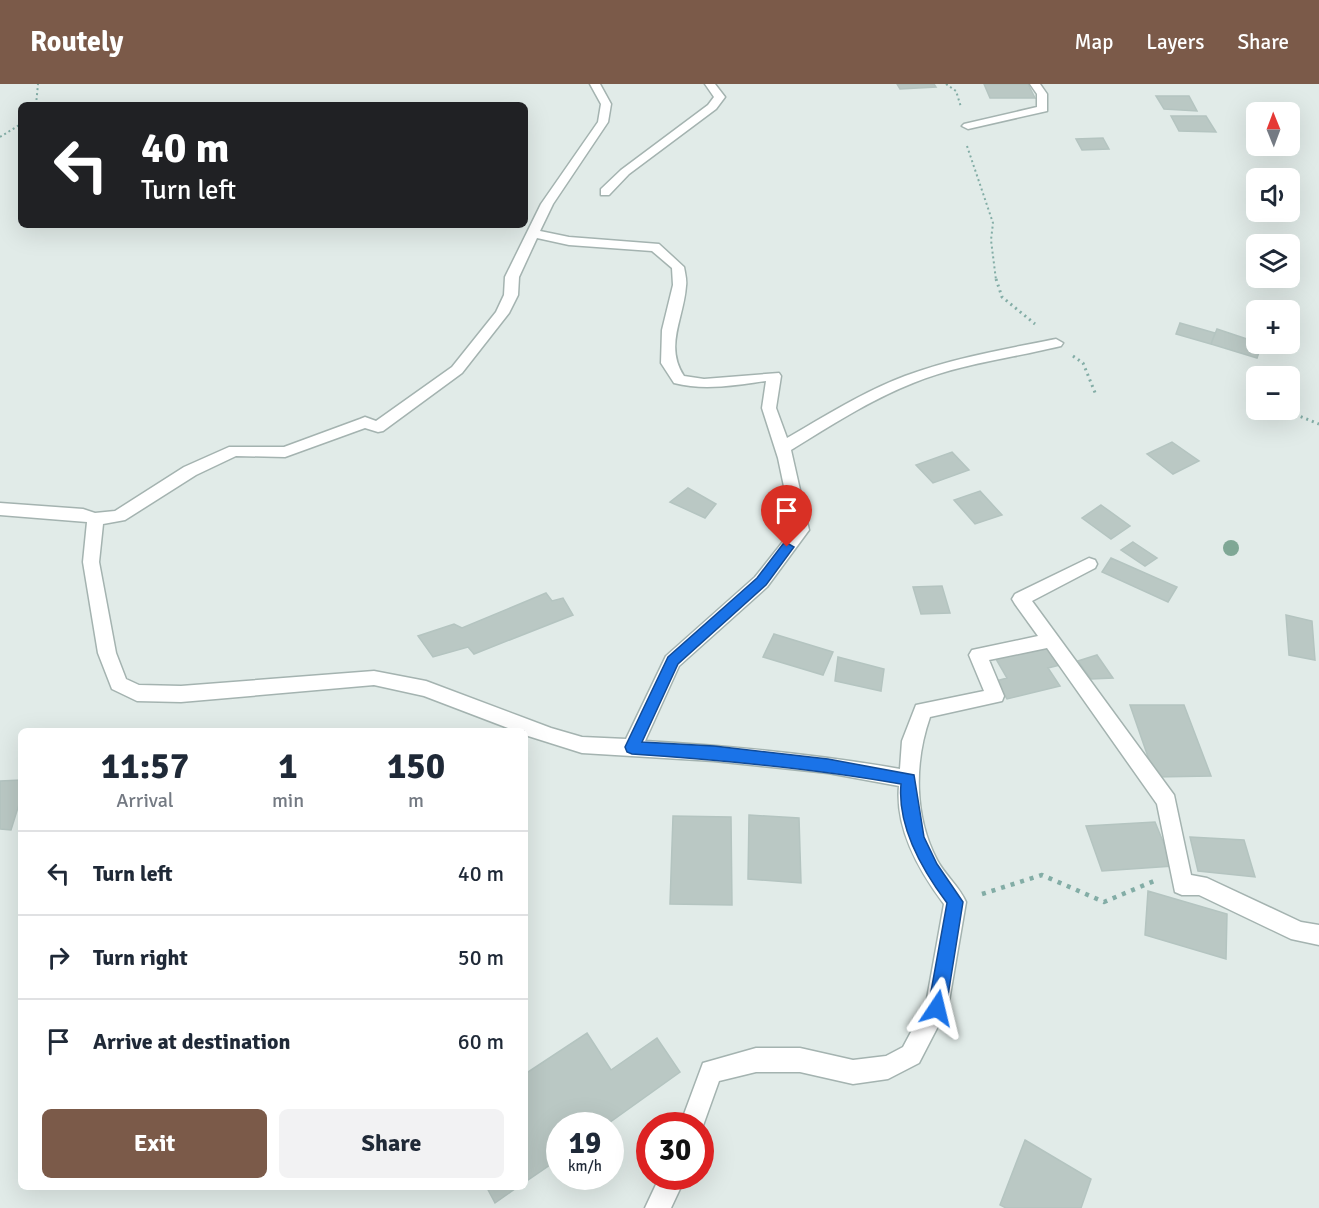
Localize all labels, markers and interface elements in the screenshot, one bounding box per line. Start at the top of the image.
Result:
text: Routely [30,25,123,59]
text: Map [1075,29,1113,55]
text: Layers [1146,29,1204,55]
text: Share [1237,29,1289,55]
north arrow [1246,102,1300,156]
map controls [1246,102,1300,420]
text: 40 m [141,123,230,174]
icon: left [42,126,120,204]
button: sound [1246,168,1300,222]
text: Turn left [141,174,236,207]
button: layers [1246,234,1300,288]
button: + [1246,300,1300,354]
button: − [1246,366,1300,420]
pin [761,485,812,547]
icon: arrive [770,494,803,527]
text: 11:57 [101,744,189,789]
text: 1 [278,744,298,789]
text: 150 [387,744,445,789]
text: Arrival [116,788,174,813]
text: min [272,788,304,813]
text: m [408,788,424,813]
icon: left [42,857,75,890]
text: Turn left [93,860,173,887]
text: 40 m [458,860,504,887]
icon: right [42,941,75,974]
text: Turn right [93,944,188,971]
text: 50 m [458,944,504,971]
position arrow [905,976,969,1040]
icon: arrive [42,1025,75,1058]
text: Arrive at destination [93,1028,290,1055]
text: 60 m [458,1028,504,1055]
button: Exit [42,1109,267,1178]
button: Share [279,1109,504,1178]
speed limit sign: 30 [636,1112,714,1190]
text: 19 [569,1125,601,1162]
text: km/h [568,1157,602,1175]

